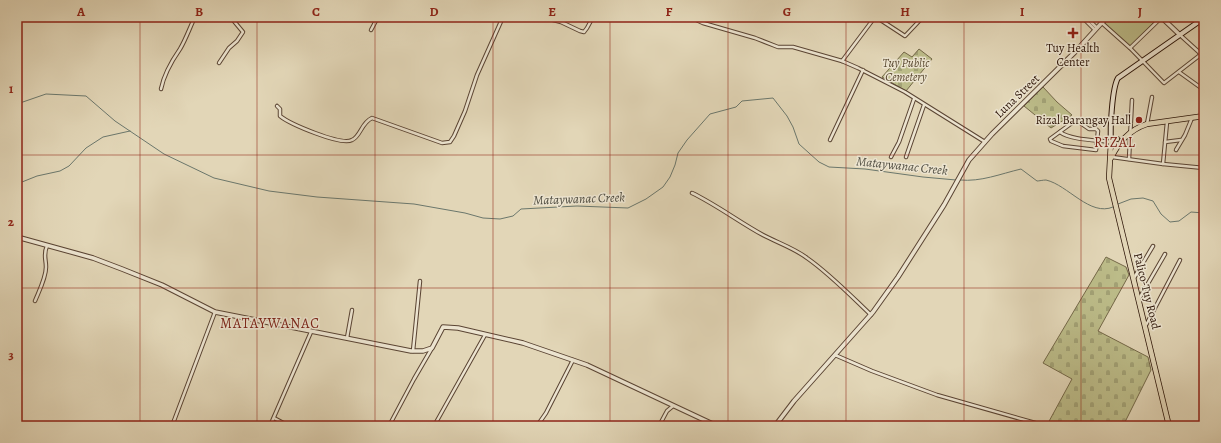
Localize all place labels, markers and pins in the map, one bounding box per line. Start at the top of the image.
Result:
marker: Tuy Health Center [1067,27,1079,39]
place label: Tuy Health Center [1046,40,1100,70]
place label: Rizal Barangay Hall [1035,112,1131,128]
marker: Rizal Barangay Hall [1134,115,1144,125]

